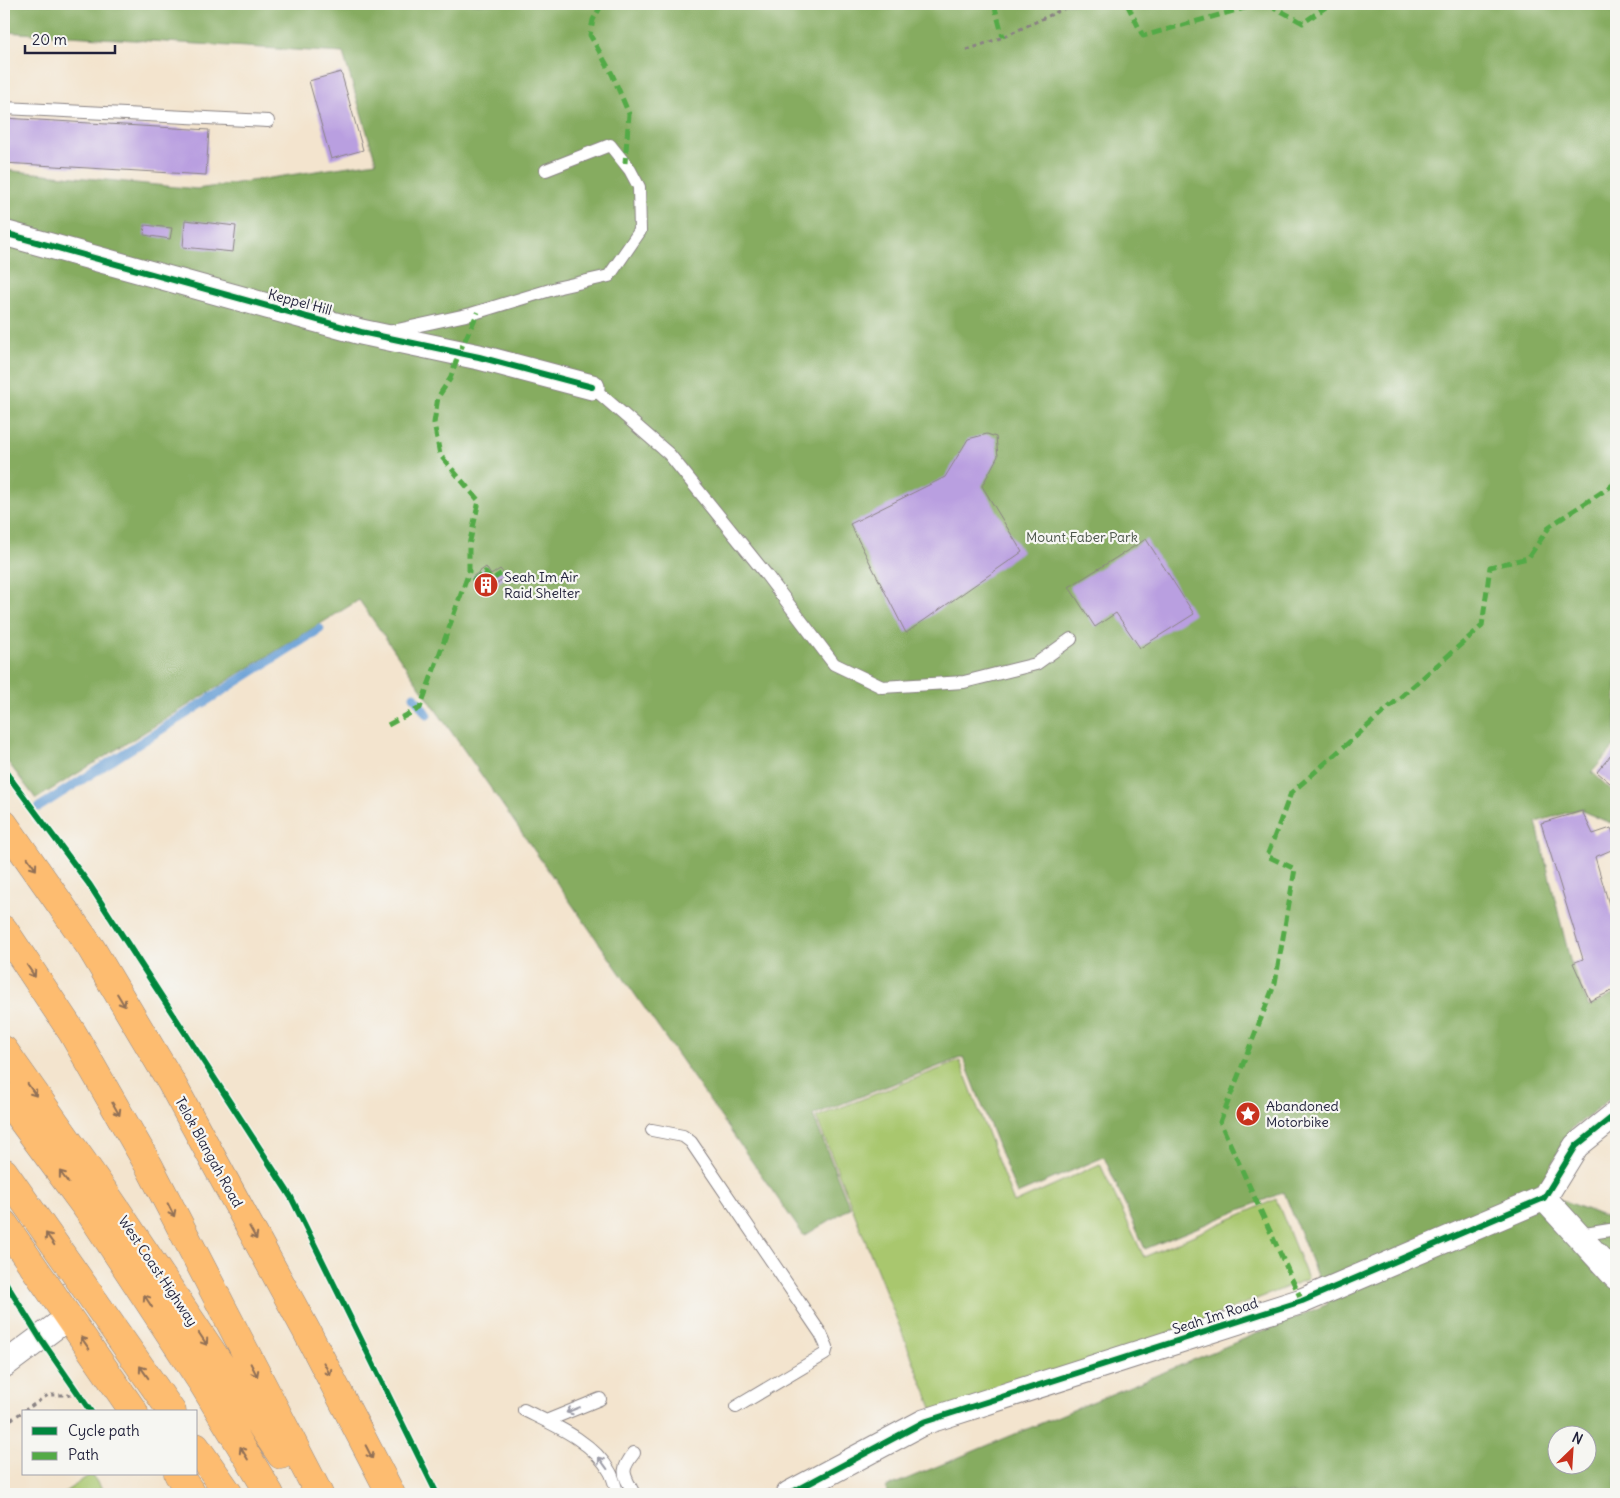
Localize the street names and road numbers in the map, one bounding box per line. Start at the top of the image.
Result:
street label: Keppel Hill [266,285,334,319]
street label: Telok Blangah Road [171,1093,247,1211]
street label: West Coast Highway [114,1212,202,1330]
street label: Seah Im Road [1170,1294,1260,1338]

